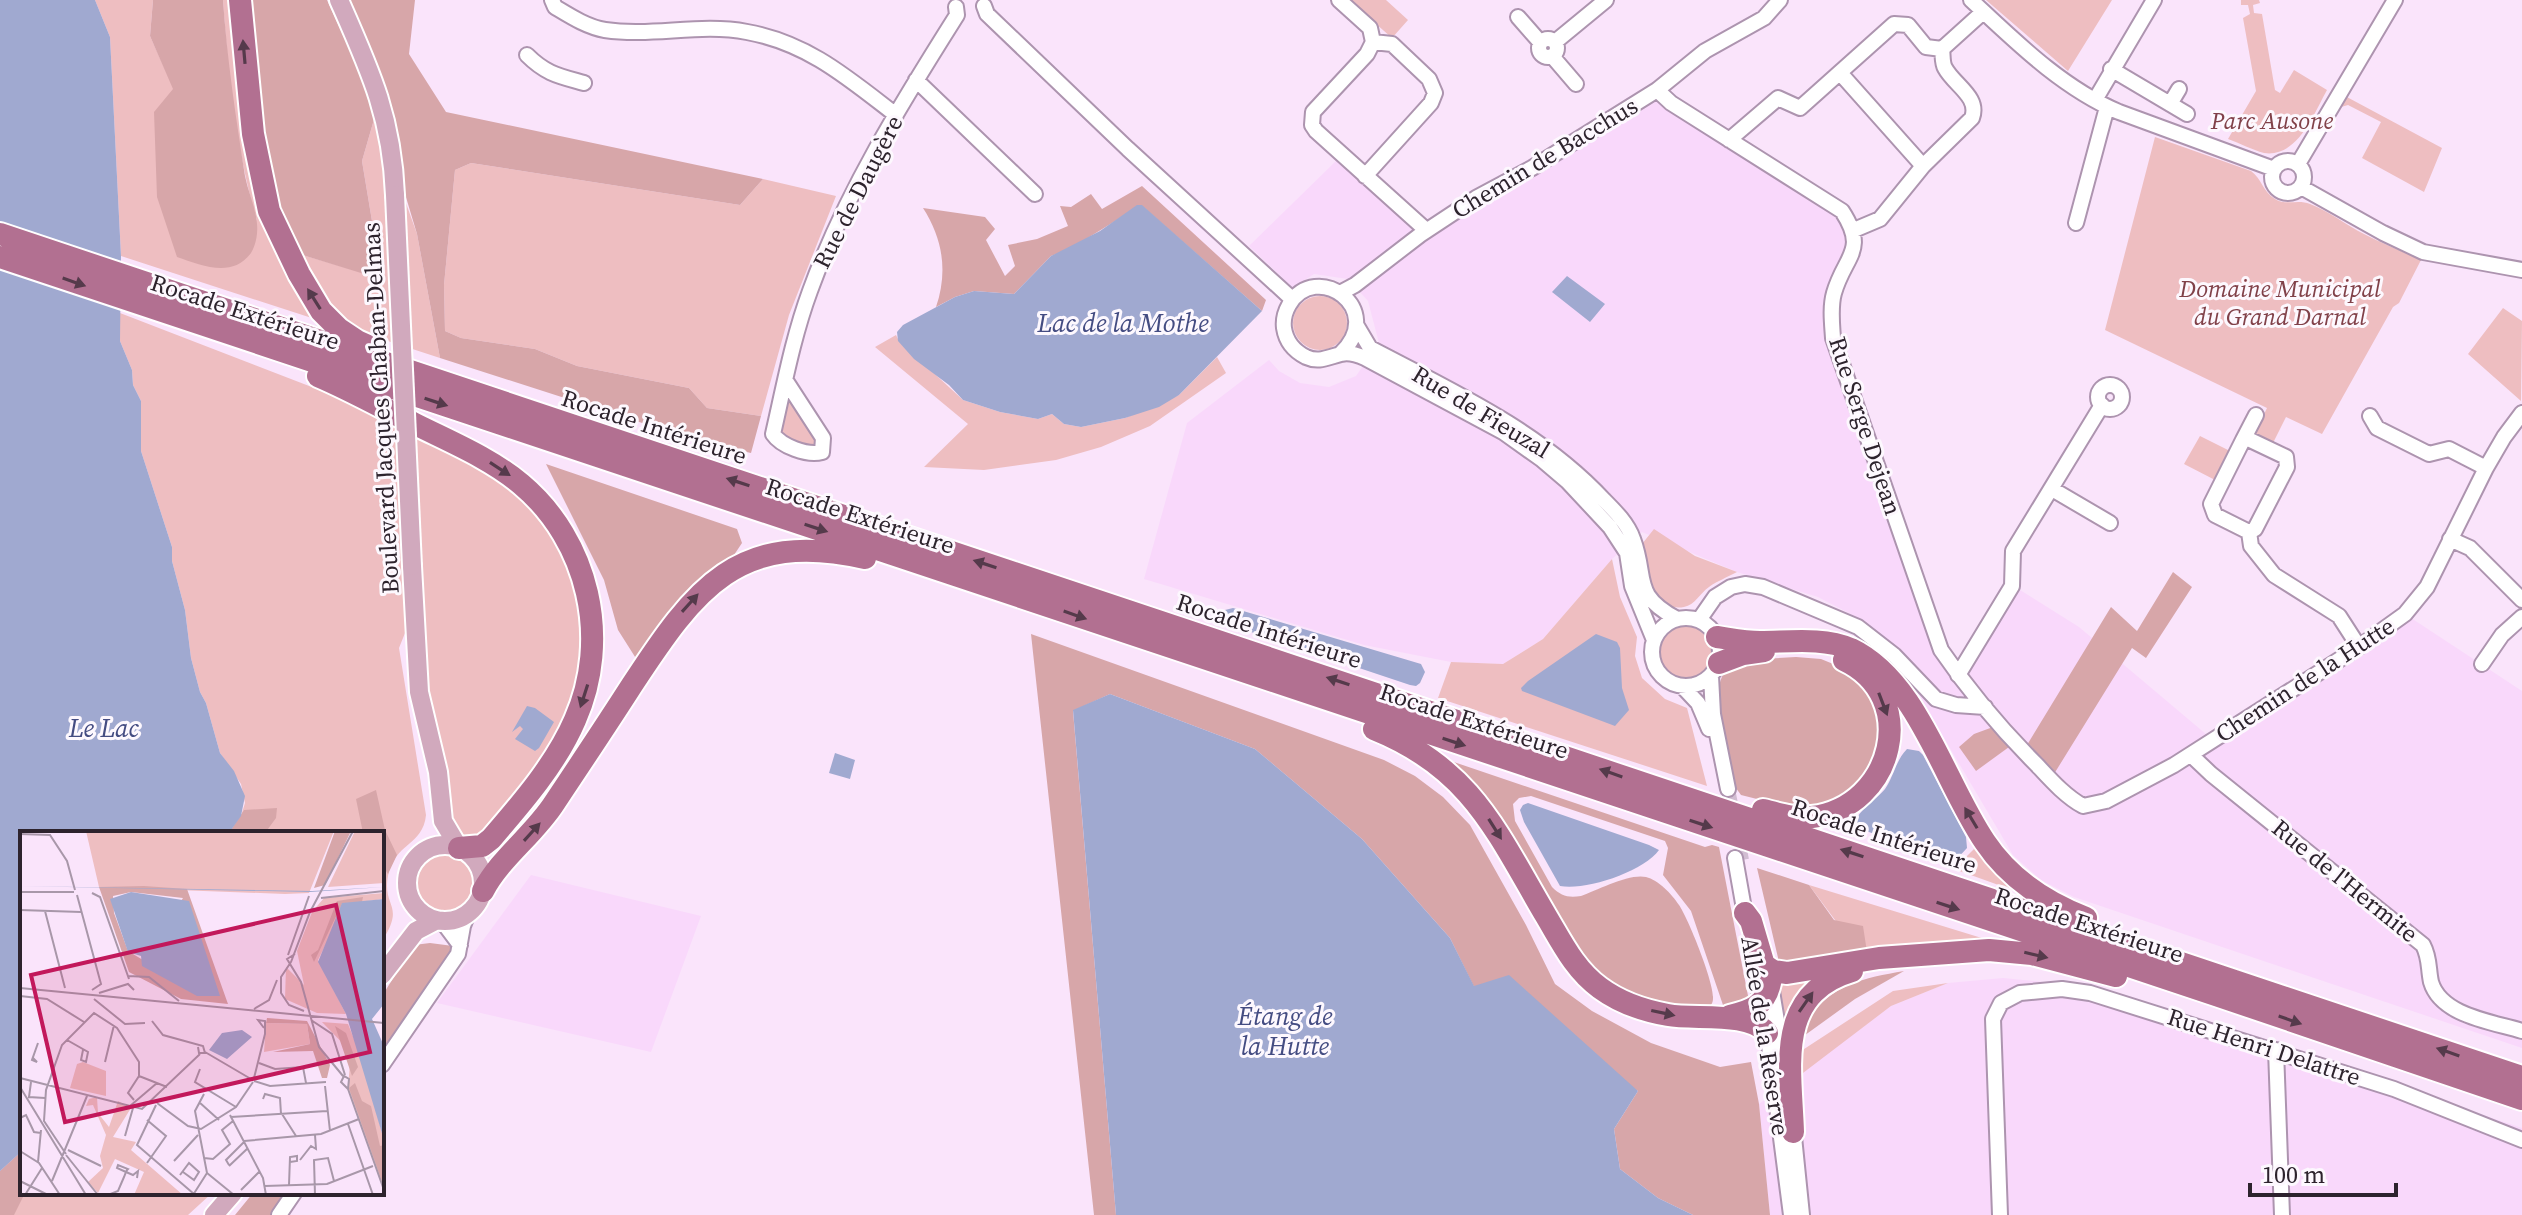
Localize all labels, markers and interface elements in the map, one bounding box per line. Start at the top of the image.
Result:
one-way arrow [237,39,250,64]
street label: Chemin de Bacchus [1446,89,1644,226]
park label: Parc Ausone [2210,104,2333,137]
street label: Rue de Daugère [805,109,910,274]
street label: Boulevard Jacques Chaban-Delmas [354,221,407,595]
street label: Rocade Extérieure [146,265,344,358]
park label: Domaine Municipal du Grand Darnal [2178,272,2381,333]
one-way arrow [62,277,86,289]
one-way arrow [307,288,321,310]
water label: Lac de la Mothe [1036,305,1209,341]
street label: Rue Serge Dejean [1821,332,1910,519]
street label: Rue de Fieuzal [1406,357,1556,466]
street label: Rocade Intérieure [557,381,751,472]
one-way arrow [425,397,449,409]
one-way arrow [489,462,510,477]
street label: Rocade Extérieure [761,469,959,562]
one-way arrow [726,476,750,488]
one-way arrow [804,523,828,535]
one-way arrow [972,558,996,570]
street label: Rocade Intérieure [1172,585,1366,676]
one-way arrow [681,594,699,613]
one-way arrow [1063,609,1087,621]
street label: Chemin de la Hutte [2209,609,2401,750]
one-way arrow [1326,674,1350,687]
street label: Rocade Extérieure [1375,674,1573,767]
one-way arrow [577,684,589,708]
one-way arrow [1877,693,1890,717]
water label: Le Lac [68,710,140,746]
one-way arrow [1443,736,1467,748]
one-way arrow [1599,766,1623,778]
street label: Rocade Intérieure [1787,790,1981,881]
one-way arrow [1964,807,1978,829]
street label: Rue de l'Hermite [2265,811,2425,950]
one-way arrow [1689,818,1713,830]
one-way arrow [1487,819,1502,840]
one-way arrow [523,822,541,841]
inset map [20,831,384,1195]
one-way arrow [1840,847,1864,859]
street label: Rocade Extérieure [1990,878,2188,971]
one-way arrow [1936,900,1960,912]
street label: Allée de la Réserve [1733,934,1798,1138]
one-way arrow [2024,950,2049,962]
one-way arrow [1798,991,1813,1012]
water label: Étang de la Hutte [1237,998,1333,1064]
street label: Rue Henri Delattre [2163,1000,2365,1093]
one-way arrow [1651,1007,1676,1020]
one-way arrow [2278,1015,2302,1027]
one-way arrow [2436,1045,2460,1057]
scale bar [2250,1147,2396,1197]
text: 100 m [2262,1158,2325,1191]

